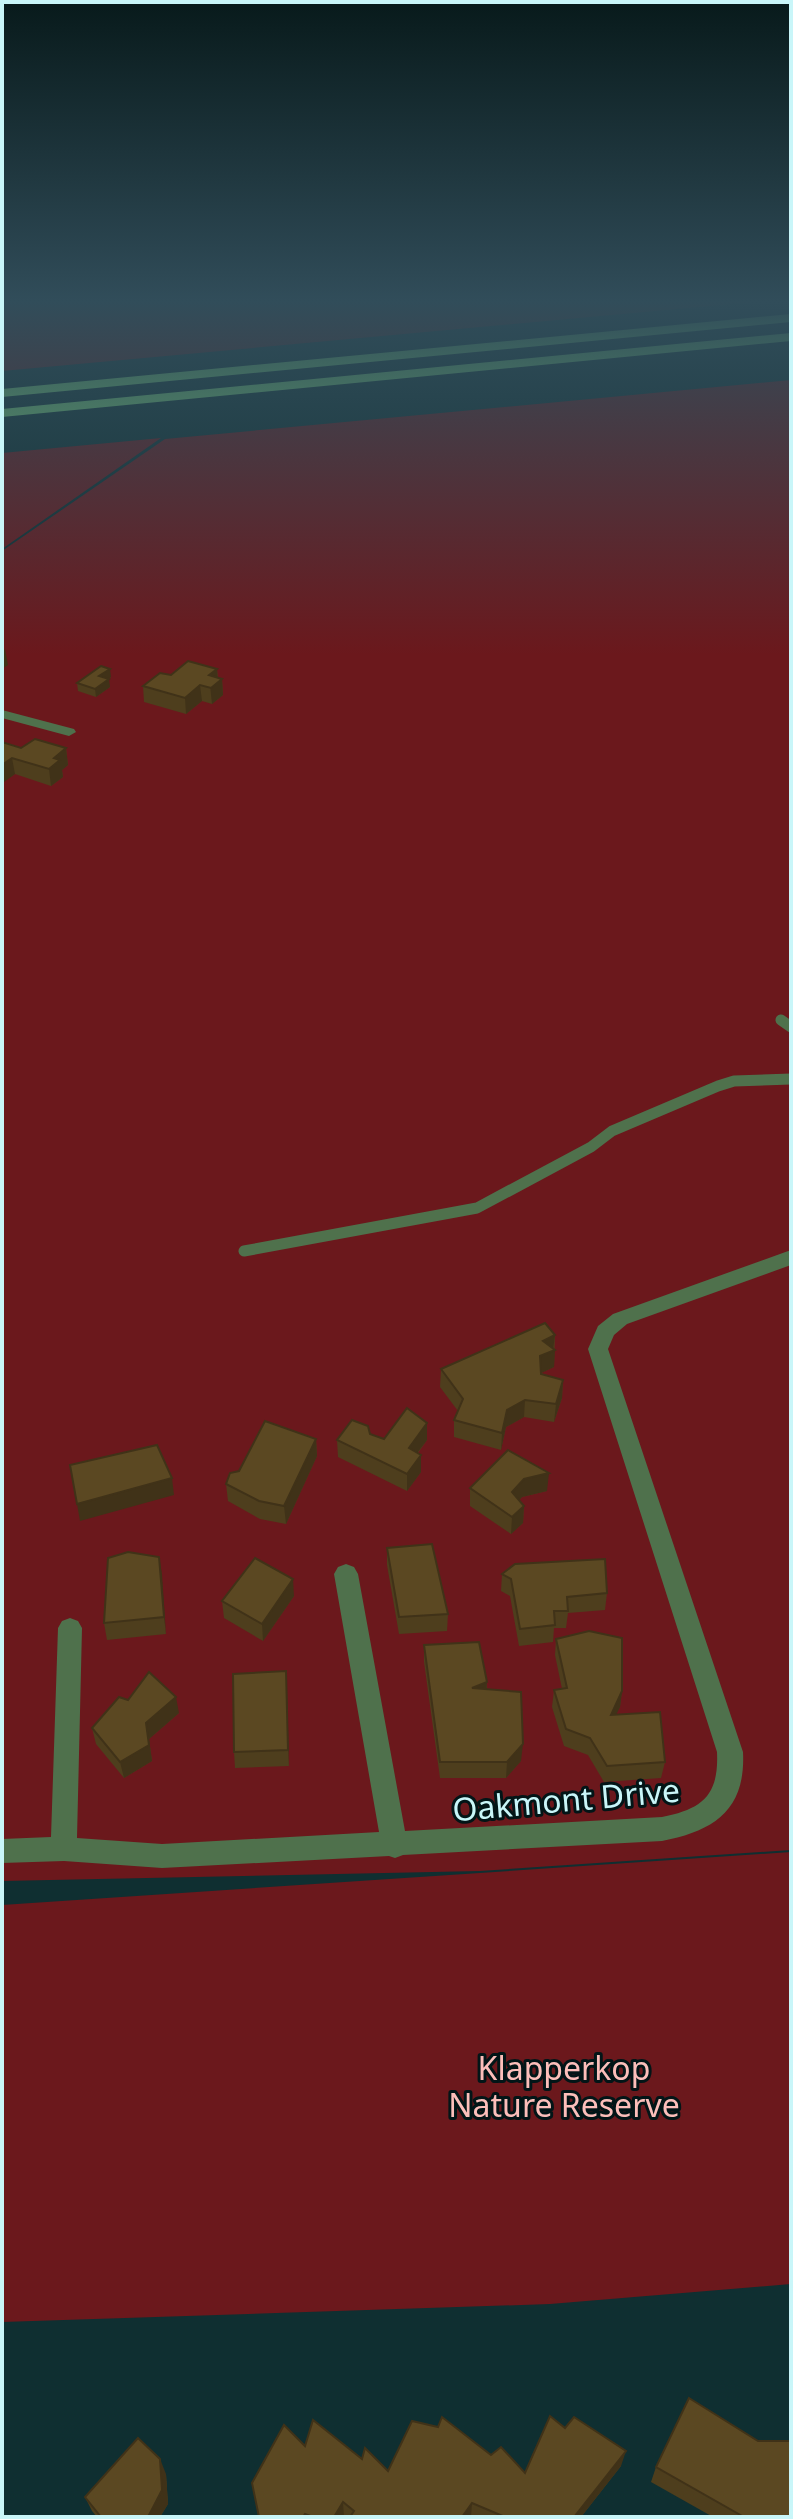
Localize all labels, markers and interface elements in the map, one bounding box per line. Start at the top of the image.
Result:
street label: Oakmont Drive [451,1768,681,1830]
park label: Klapperkop Nature Reserve [448,2046,680,2126]

